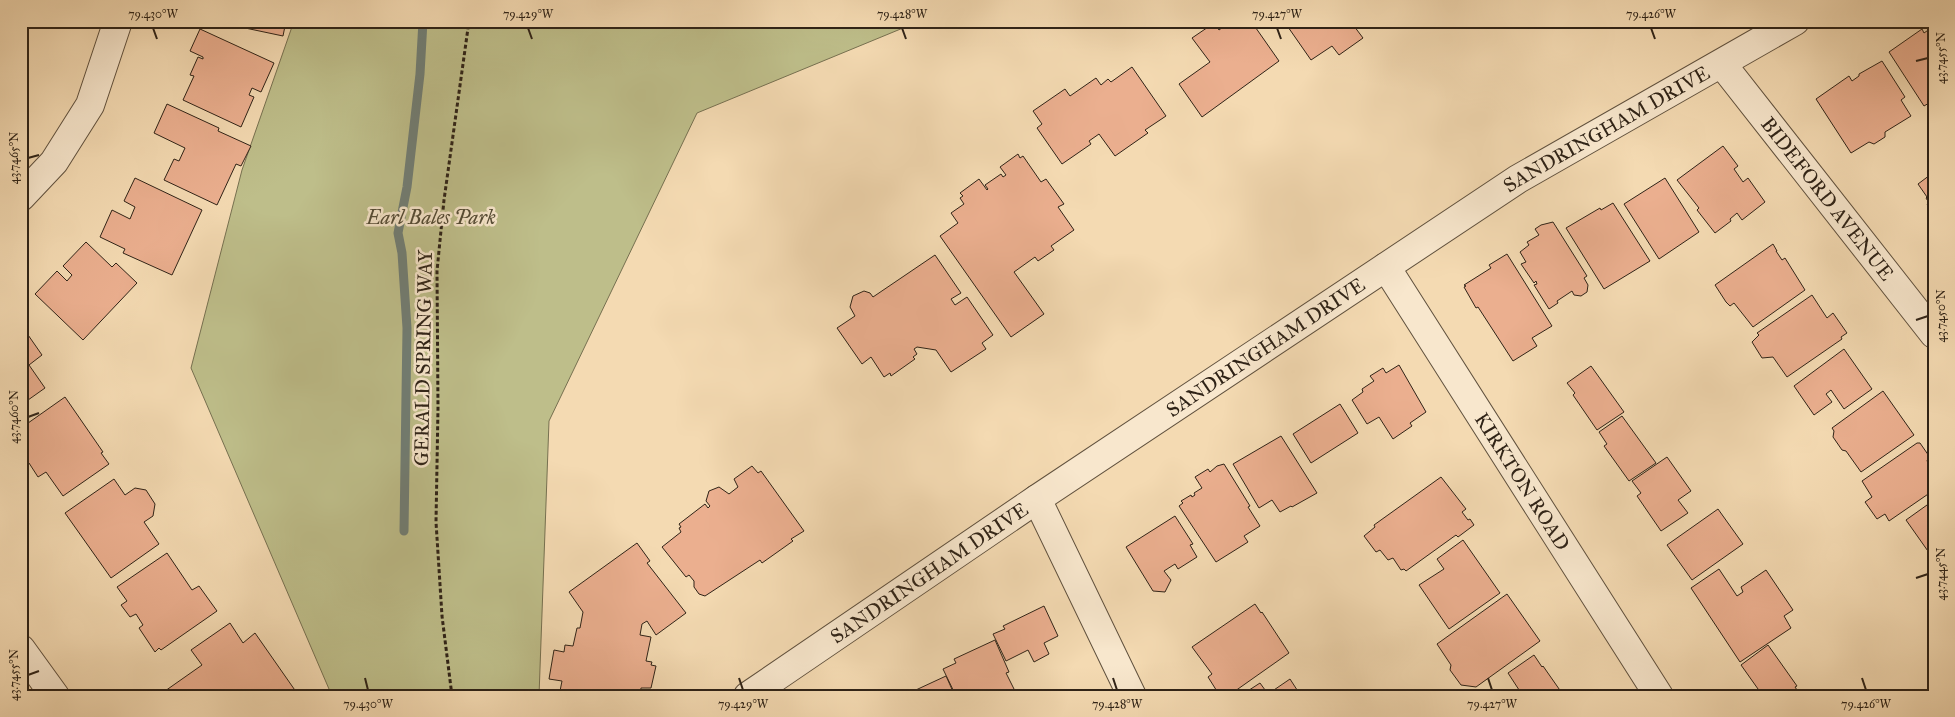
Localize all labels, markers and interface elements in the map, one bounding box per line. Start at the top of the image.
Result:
text: 79.430°W [128,7,178,21]
text: 79.429°W [503,7,554,21]
text: 79.428°W [877,7,928,21]
text: 79.427°W [1252,7,1303,21]
text: 79.426°W [1626,7,1677,21]
text: 43.7455°N [1934,32,1948,84]
street label: SANDRINGHAM DRIVE [1499,60,1714,197]
street label: BIDEFORD AVENUE [1756,112,1899,285]
text: 43.7465°N [7,132,21,184]
park label: Earl Bales Park [365,205,496,229]
street label: GERALD SPRING WAY [409,248,437,466]
street label: SANDRINGHAM DRIVE [1161,272,1369,422]
text: 43.7450°N [1934,289,1948,343]
text: 43.7460°N [7,390,21,444]
street label: KIRKTON ROAD [1470,408,1575,555]
street label: SANDRINGHAM DRIVE [826,497,1032,648]
text: 43.7445°N [1934,548,1948,600]
text: 43.7455°N [7,649,21,701]
text: 79.430°W [343,697,393,711]
text: 79.429°W [718,697,769,711]
text: 79.428°W [1092,697,1143,711]
text: 79.427°W [1467,697,1518,711]
text: 79.426°W [1841,697,1892,711]

